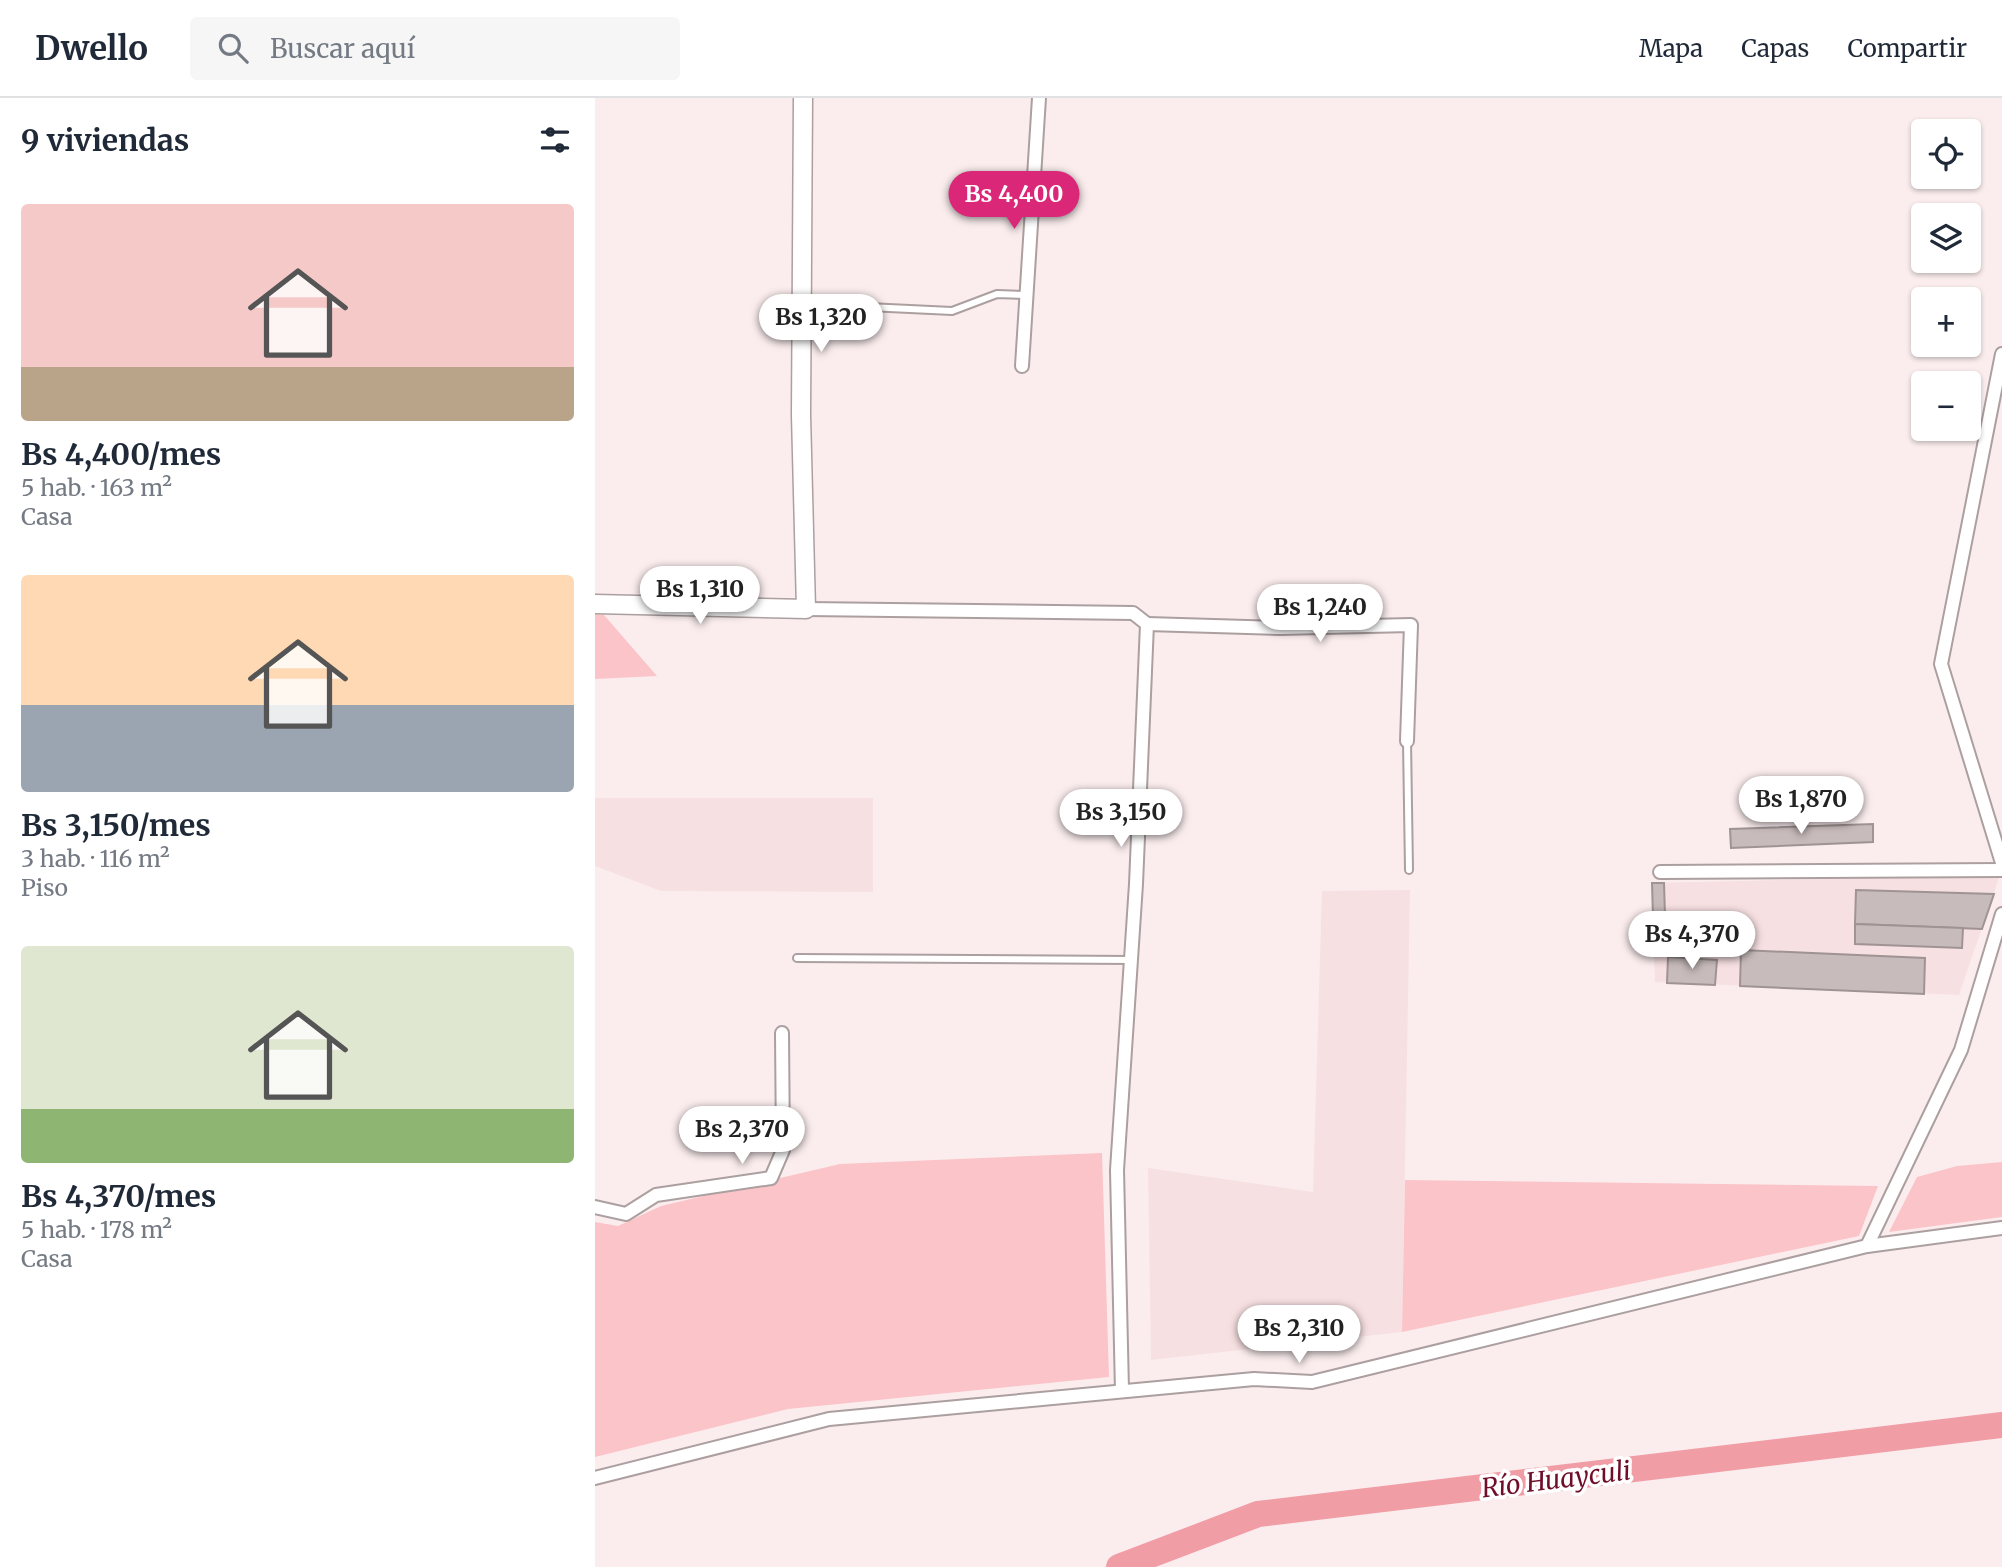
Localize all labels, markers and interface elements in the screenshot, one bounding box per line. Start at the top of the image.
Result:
search box [190,17,680,80]
text: Dwello [35,28,148,69]
icon: search [214,29,252,67]
text: Buscar aquí [270,32,415,65]
text: Mapa [1639,33,1703,64]
text: Capas [1741,33,1809,64]
text: Compartir [1847,33,1967,64]
map controls [1911,119,1981,441]
button: locate [1911,119,1981,189]
text: 9 viviendas [21,121,189,159]
icon: filters [536,121,574,159]
pin: Bs 4,400 [942,172,1086,231]
text: Bs 4,400 [965,179,1064,208]
button: layers [1911,203,1981,273]
icon: home [235,250,361,376]
button: + [1911,287,1981,357]
pin: Bs 1,320 [749,294,893,354]
text: Bs 1,320 [775,302,867,331]
button: − [1911,371,1981,441]
text: Bs 4,400/mes [21,435,221,473]
text: 5 hab. · 163 m² [21,473,172,502]
text: Casa [21,502,73,531]
pin: Bs 1,310 [628,566,772,626]
text: Bs 1,310 [656,574,744,603]
pin: Bs 1,240 [1248,584,1392,644]
text: Bs 1,240 [1273,592,1367,621]
icon: home [235,621,361,747]
pin: Bs 1,870 [1729,776,1873,836]
text: Bs 1,870 [1755,784,1847,813]
pin: Bs 3,150 [1049,790,1193,849]
text: Bs 3,150 [1076,797,1166,826]
text: Bs 3,150/mes [21,806,211,844]
text: 3 hab. · 116 m² [21,844,170,873]
text: Piso [21,873,68,902]
pin: Bs 4,370 [1620,912,1764,971]
text: Bs 4,370 [1644,919,1740,948]
icon: home [235,992,361,1118]
pin: Bs 2,370 [670,1107,814,1166]
text: Bs 2,370 [695,1114,789,1143]
text: Bs 4,370/mes [21,1177,216,1215]
text: 5 hab. · 178 m² [21,1215,172,1244]
text: Casa [21,1244,73,1273]
pin: Bs 2,310 [1227,1306,1371,1365]
text: Bs 2,310 [1254,1313,1345,1342]
water label: Río Huayculi [1480,1453,1632,1505]

